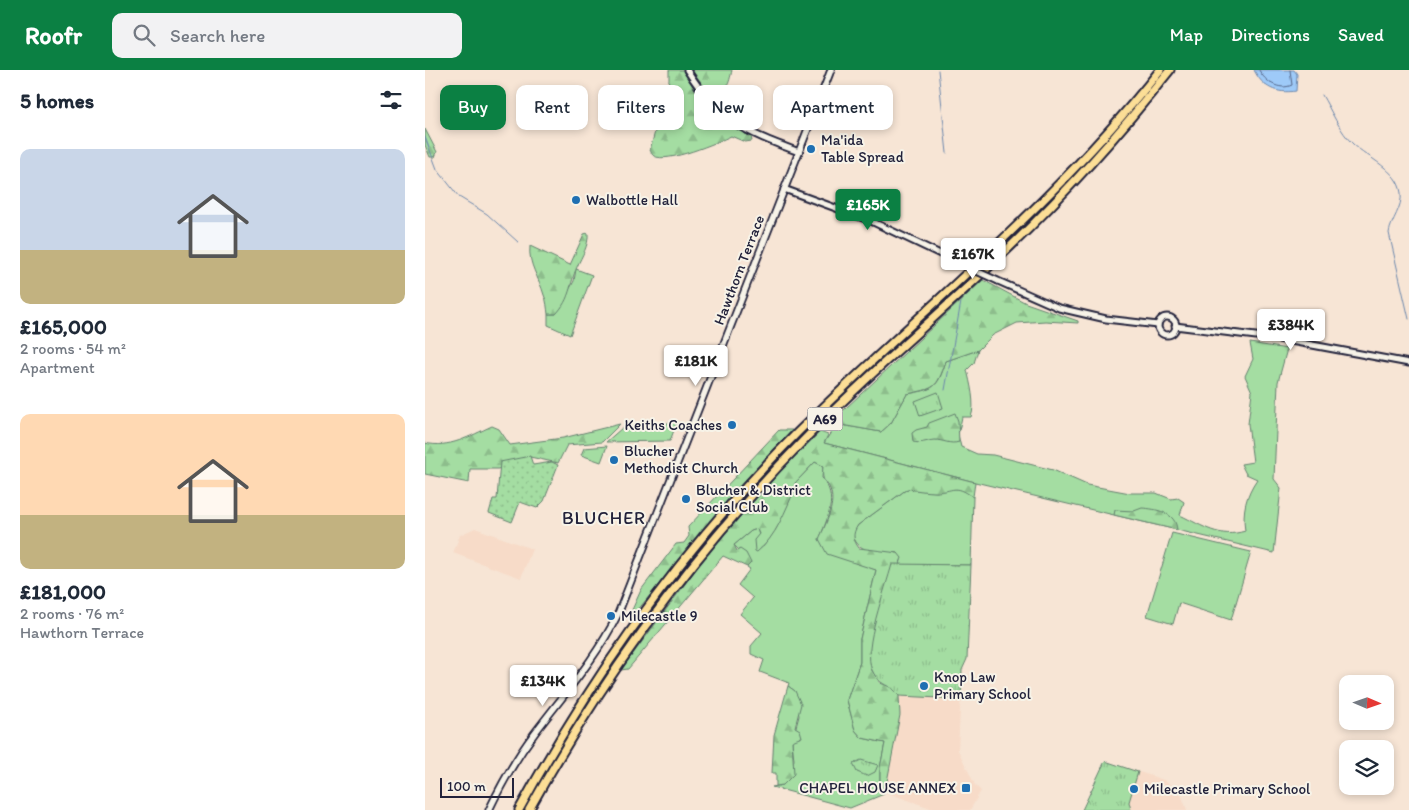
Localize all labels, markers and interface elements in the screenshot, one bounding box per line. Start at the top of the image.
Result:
search box [112,13,462,58]
text: Roofr [25,21,82,50]
icon: search [130,21,158,49]
text: Search here [170,24,265,47]
text: Map [1170,24,1203,46]
text: Directions [1231,24,1310,46]
text: Saved [1338,24,1384,46]
chip: Buy [440,85,506,130]
chip: Rent [516,85,588,130]
chip: Filters [598,85,684,130]
chip: New [694,85,763,130]
chip: Apartment [773,85,893,130]
icon: filters [377,86,405,114]
text: 5 homes [20,88,94,113]
place label: Ma'ida Table Spread [821,131,904,166]
marker: Ma'ida Table Spread [805,143,817,155]
icon: home [168,181,258,271]
pin: £165K [833,189,903,231]
place label: Walbottle Hall [586,191,679,209]
marker: Walbottle Hall [570,194,582,206]
text: £165K [846,195,890,214]
street label: Hawthorn Terrace [710,212,768,328]
pin: £167K [938,238,1008,280]
text: £167K [952,244,994,263]
pin: £384K [1256,308,1326,351]
text: £165,000 [20,314,107,339]
text: £384K [1268,315,1314,334]
text: 2 rooms · 54 m² [20,339,126,358]
pin: £181K [661,344,731,387]
text: £181K [675,351,717,370]
text: Apartment [20,358,95,377]
road number: A69 [807,408,843,430]
place label: Keiths Coaches [624,416,722,434]
marker: Keiths Coaches [726,419,738,431]
place label: Blucher Methodist Church [624,442,738,477]
icon: home [168,446,258,536]
marker: Blucher Methodist Church [608,454,620,466]
place label: Blucher & District Social Club [696,481,811,516]
marker: Blucher & District Social Club [680,493,692,505]
district label: BLUCHER [562,507,646,529]
text: £181,000 [20,579,106,604]
text: 2 rooms · 76 m² [20,604,124,623]
place label: Milecastle 9 [621,607,698,625]
marker: Milecastle 9 [605,610,617,622]
text: Hawthorn Terrace [20,623,144,642]
pin: £134K [508,664,578,707]
place label: Knop Law Primary School [934,668,1032,703]
text: £134K [521,671,565,690]
north arrow [1339,675,1394,730]
map controls [1339,675,1394,795]
marker: Knop Law Primary School [918,680,930,692]
button: layers [1339,740,1394,795]
scale bar [440,775,514,798]
text: 100 m [447,778,486,795]
place label: CHAPEL HOUSE ANNEX [799,779,956,797]
place label: Milecastle Primary School [1144,780,1311,798]
marker: CHAPEL HOUSE ANNEX [960,782,972,794]
marker: Milecastle Primary School [1128,783,1140,795]

